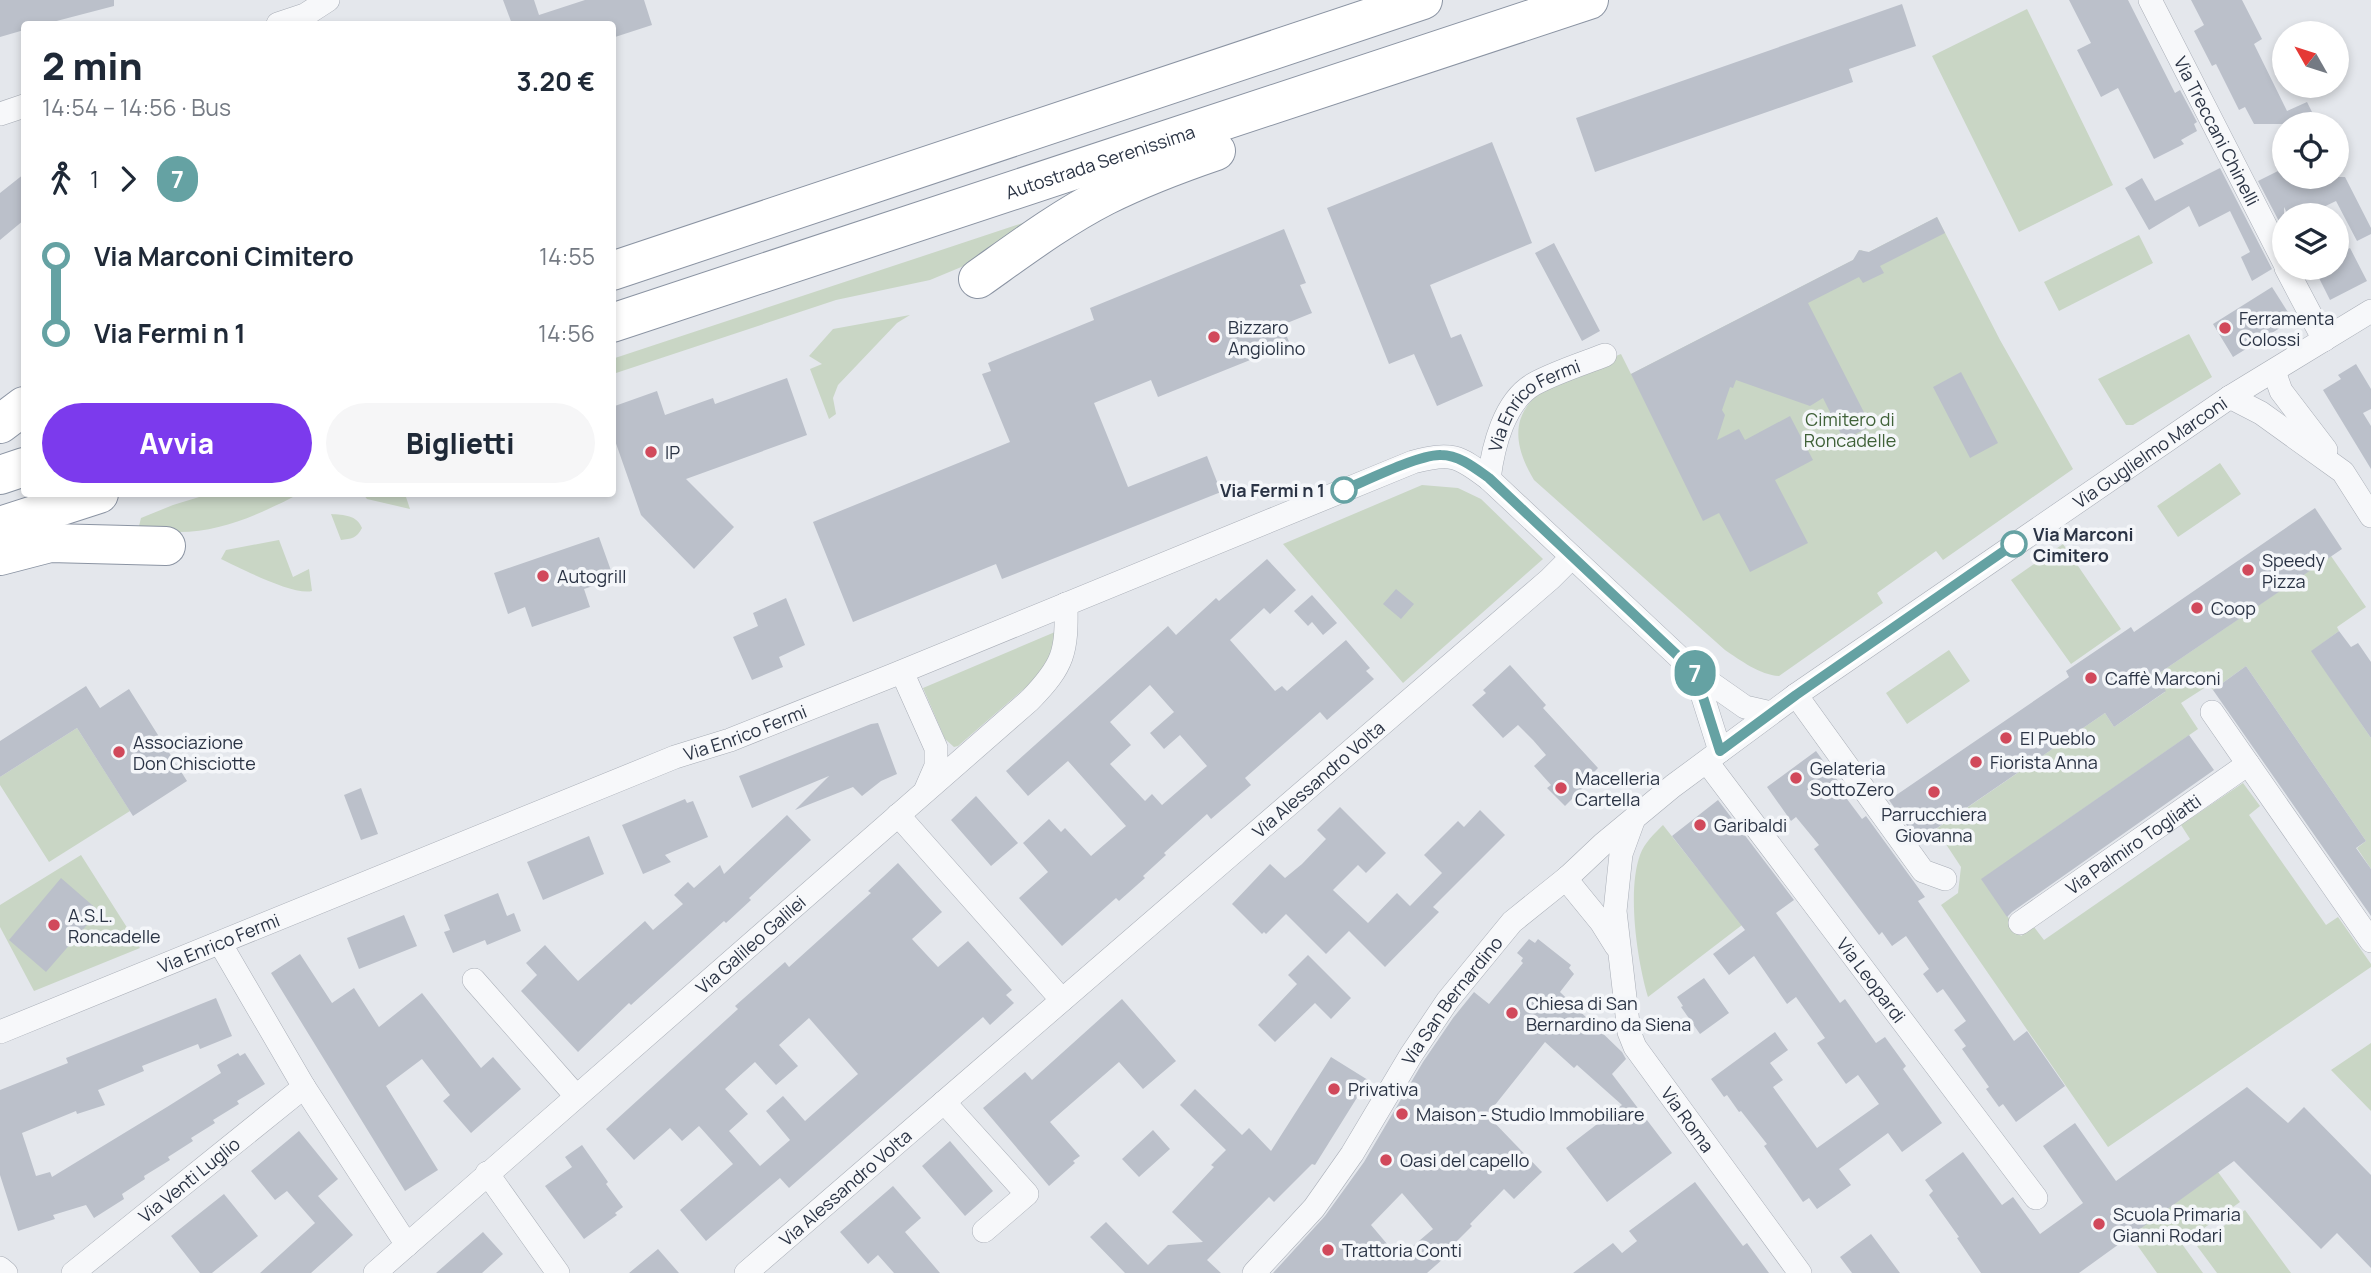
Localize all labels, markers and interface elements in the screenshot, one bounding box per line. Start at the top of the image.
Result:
north arrow [2272,21,2348,98]
map controls [2272,21,2349,280]
text: 2 min [42,39,143,91]
street label: Via Treccani Chinelli [2169,52,2265,210]
text: 3.20 € [516,63,595,99]
text: 14:54 – 14:56 · Bus [42,91,231,123]
button: locate [2272,112,2349,189]
street label: Autostrada Serenissima [1002,119,1198,204]
icon: walk [42,160,80,198]
icon: forward [109,160,147,198]
text: 7 [171,162,184,195]
text: 1 [90,163,99,195]
button: layers [2272,203,2349,280]
text: Via Marconi Cimitero [94,238,354,274]
text: 14:55 [539,240,595,272]
place label: Ferramenta Colossi [2239,306,2334,351]
text: Via Fermi n 1 [94,315,246,351]
place label: Bizzaro Angiolino [1228,315,1305,360]
text: 14:56 [538,317,595,349]
marker: Ferramenta Colossi [2217,320,2233,336]
marker: Bizzaro Angiolino [1206,329,1222,345]
street label: Via Enrico Fermi [1482,353,1583,454]
street label: Via Guglielmo Marconi [2068,391,2232,513]
button: Avvia [42,403,312,483]
button: Biglietti [326,403,595,483]
park label: Cimitero di Roncadelle [1804,407,1896,452]
place label: IP [665,440,680,464]
marker: IP [643,444,659,460]
marker: Via Fermi n 1 [1331,477,1357,503]
place label: Via Fermi n 1 [1220,478,1325,502]
place label: Via Marconi Cimitero [2033,522,2133,567]
marker: Via Marconi Cimitero [2001,531,2027,557]
place label: Speedy Pizza [2262,548,2325,593]
marker: Speedy Pizza [2240,562,2256,578]
place label: Autogrill [557,564,626,588]
marker: Autogrill [535,568,551,584]
place label: Coop [2211,596,2256,620]
marker: Coop [2189,600,2205,616]
line badge: 7 [1672,650,1718,696]
text: 7 [1689,656,1701,689]
place label: Caffè Marconi [2105,666,2221,690]
marker: Caffè Marconi [2083,670,2099,686]
street label: Via Enrico Fermi [681,699,810,766]
street label: Via Alessandro Volta [1247,715,1389,843]
place label: El Pueblo [2020,726,2096,750]
place label: Associazione Don Chisciotte [133,730,256,775]
marker: El Pueblo [1998,730,2014,746]
marker: Associazione Don Chisciotte [111,744,127,760]
place label: Fiorista Anna [1990,750,2098,774]
marker: Fiorista Anna [1968,754,1984,770]
place label: Gelateria SottoZero [1810,756,1894,801]
place label: Macelleria Cartella [1575,766,1660,811]
marker: Gelateria SottoZero [1788,770,1804,786]
marker: Macelleria Cartella [1553,780,1569,796]
marker: Parrucchiera Giovanna [1926,784,1942,800]
street label: Via Palmiro Togliatti [2061,789,2206,900]
place label: Parrucchiera Giovanna [1881,802,1987,847]
place label: Garibaldi [1714,813,1787,837]
marker: Garibaldi [1692,817,1708,833]
street label: Via Galileo Galilei [691,890,811,999]
place label: A.S.L. Roncadelle [68,903,161,948]
street label: Via Enrico Fermi [154,907,283,978]
marker: A.S.L. Roncadelle [46,917,62,933]
street label: Via San Bernardino [1396,931,1508,1069]
street label: Via Leopardi [1832,933,1911,1027]
place label: Chiesa di San Bernardino da Siena [1526,991,1691,1036]
marker: Chiesa di San Bernardino da Siena [1504,1005,1520,1021]
place label: Privativa [1348,1077,1418,1101]
marker: Privativa [1326,1081,1342,1097]
street label: Via Roma [1656,1082,1720,1157]
place label: Maison - Studio Immobiliare [1416,1102,1644,1126]
marker: Maison - Studio Immobiliare [1394,1106,1410,1122]
street label: Via Alessandro Volta [774,1124,916,1251]
street label: Via Venti Luglio [133,1131,245,1228]
place label: Oasi del capello [1400,1148,1529,1172]
marker: Oasi del capello [1378,1152,1394,1168]
place label: Scuola Primaria Gianni Rodari [2113,1202,2241,1247]
marker: Scuola Primaria Gianni Rodari [2091,1216,2107,1232]
place label: Trattoria Conti [1342,1238,1462,1262]
marker: Trattoria Conti [1320,1242,1336,1258]

